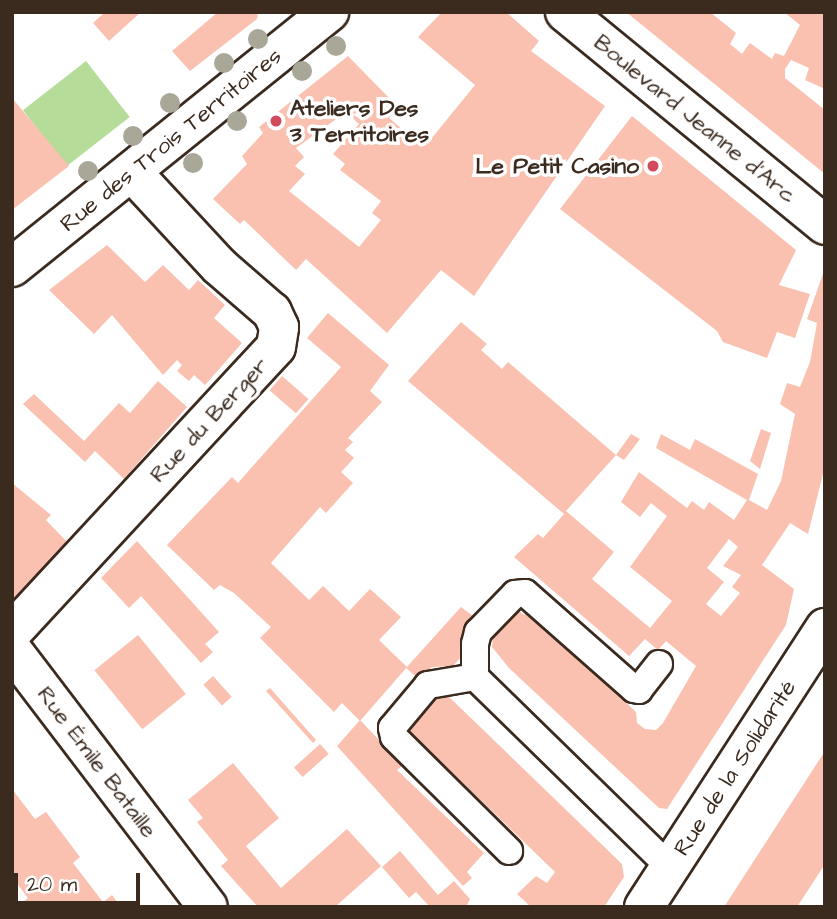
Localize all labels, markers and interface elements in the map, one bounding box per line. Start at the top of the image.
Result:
street label: Boulevard Jeanne d'Arc [588,29,802,209]
street label: Rue des Trois Territoires [55,42,287,238]
place label: Ateliers Des 3 Territoires [290,94,429,148]
marker: Ateliers Des 3 Territoires [268,113,284,129]
place label: Le Petit Casino [476,152,639,180]
marker: Le Petit Casino [645,158,661,174]
street label: Rue du Berger [144,352,274,488]
street label: Rue de la Solidarité [668,675,802,861]
street label: Rue Émile Bataille [31,681,163,843]
scale bar [18,860,144,904]
text: 20 m [27,870,77,899]

